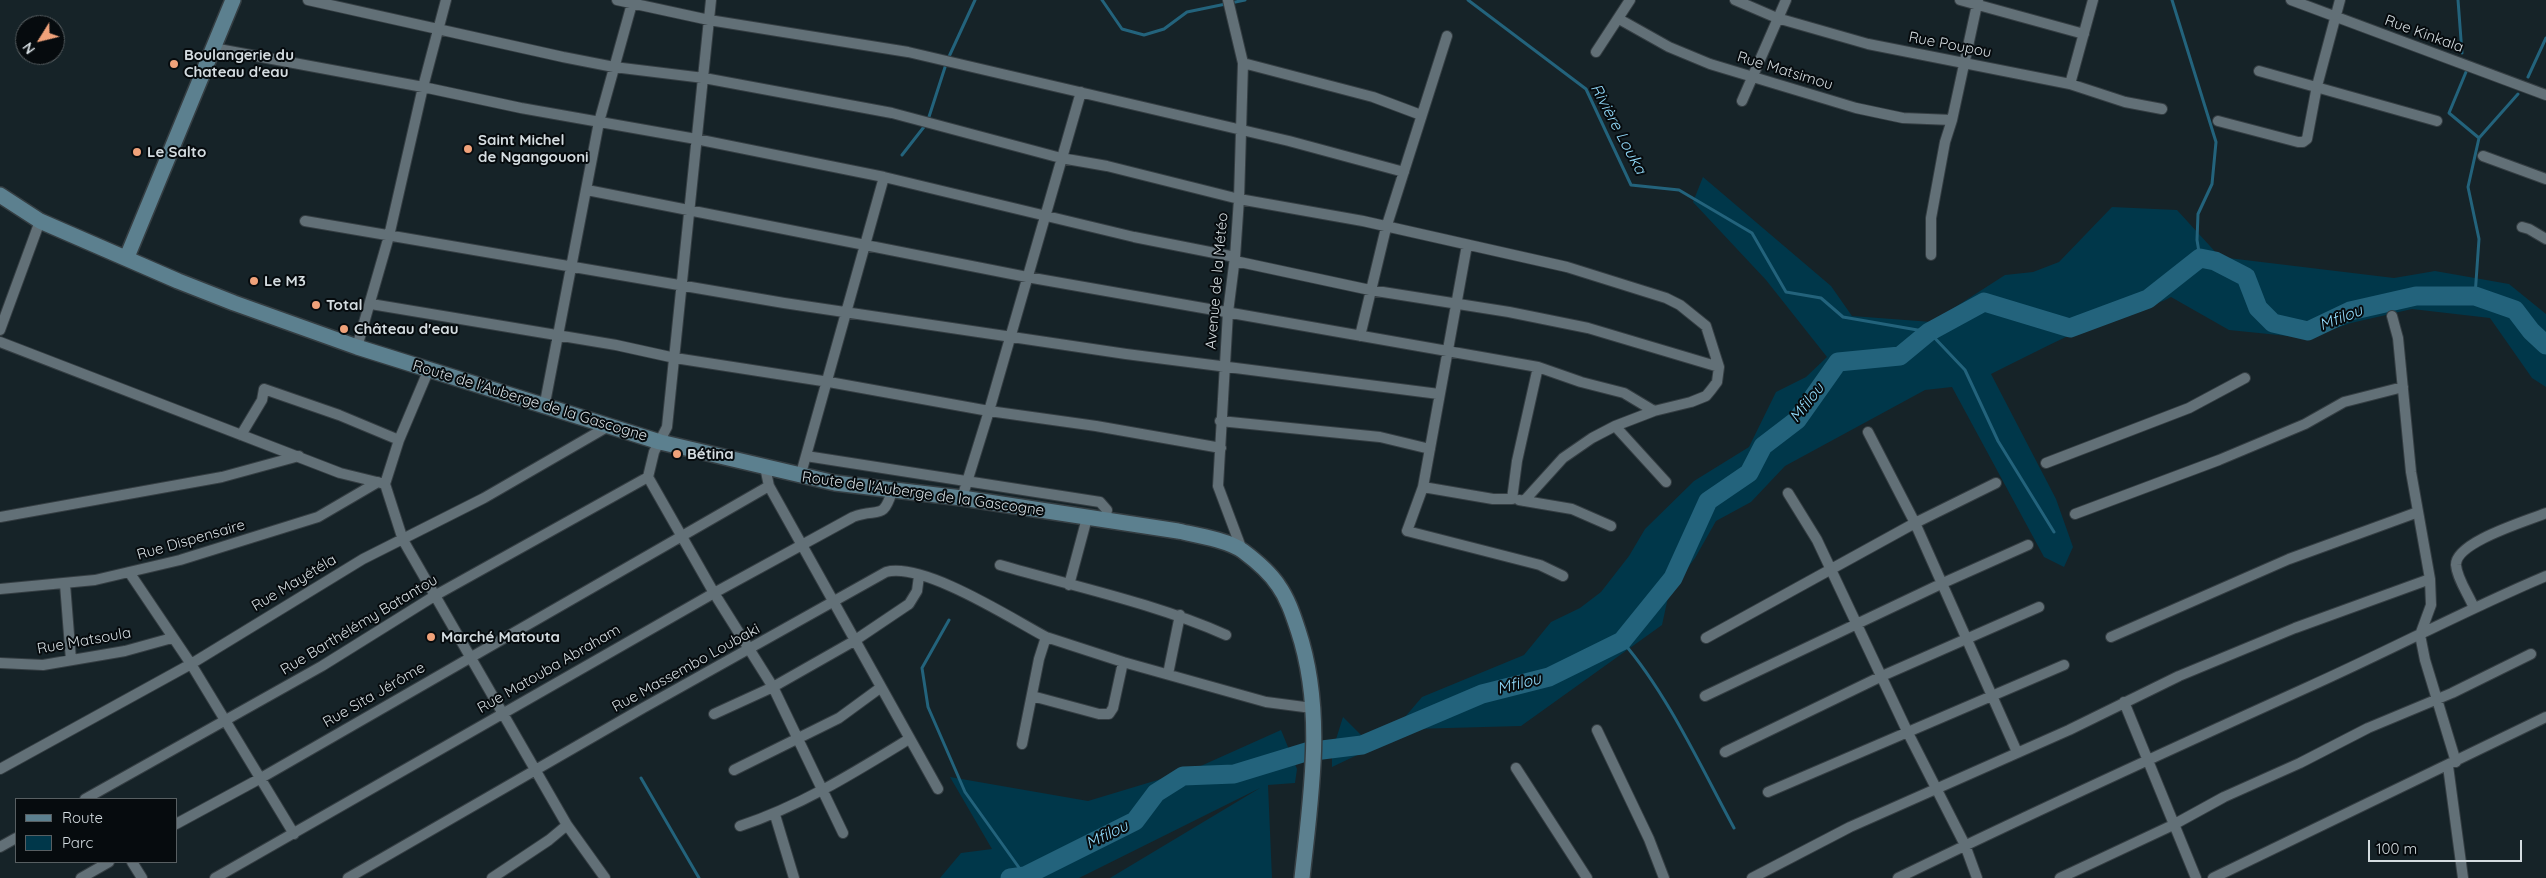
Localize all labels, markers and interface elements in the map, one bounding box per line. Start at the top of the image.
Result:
street label: Rue Kinkala [2382,11,2466,57]
north arrow [15,15,65,65]
street label: Rue Poupou [1907,28,1993,62]
text: N [18,39,39,58]
place label: Boulangerie du Chateau d'eau [184,46,294,81]
street label: Rue Matsimou [1735,48,1835,94]
marker: Boulangerie du Chateau d'eau [168,58,180,70]
water label: Rivière Louka [1586,80,1650,178]
place label: Saint Michel de Ngangouoni [478,131,589,166]
place label: Le Salto [147,143,206,161]
marker: Saint Michel de Ngangouoni [462,143,474,155]
marker: Le Salto [131,146,143,158]
street label: Avenue de la Météo [1202,212,1232,350]
place label: Le M3 [264,272,306,290]
marker: Le M3 [248,275,260,287]
place label: Total [326,296,363,314]
marker: Total [310,299,322,311]
water label: Mfilou [2317,301,2365,335]
place label: Château d'eau [354,320,458,338]
marker: Château d'eau [338,323,350,335]
street label: Route de l'Auberge de la Gascogne [411,357,649,445]
water label: Mfilou [1786,379,1828,427]
place label: Bétina [687,445,734,463]
marker: Bétina [671,448,683,460]
street label: Route de l'Auberge de la Gascogne [801,468,1045,520]
street label: Rue Dispensaire [135,516,247,564]
street label: Rue Mayétéla [248,551,340,615]
street label: Rue Barthélémy Batantou [277,571,441,679]
street label: Rue Massembo Loubaki [609,620,763,716]
street label: Rue Matouba Abraham [474,621,624,717]
street label: Rue Matsoula [36,624,132,658]
place label: Marché Matouta [441,628,560,646]
marker: Marché Matouta [425,631,437,643]
street label: Rue Sita Jérôme [320,658,428,732]
water label: Mfilou [1495,669,1543,699]
legend [15,798,178,863]
text: Route [62,808,103,827]
water label: Mfilou [1083,817,1131,853]
scale bar [2371,830,2525,862]
text: Parc [62,833,93,852]
text: 100 m [2376,839,2417,858]

